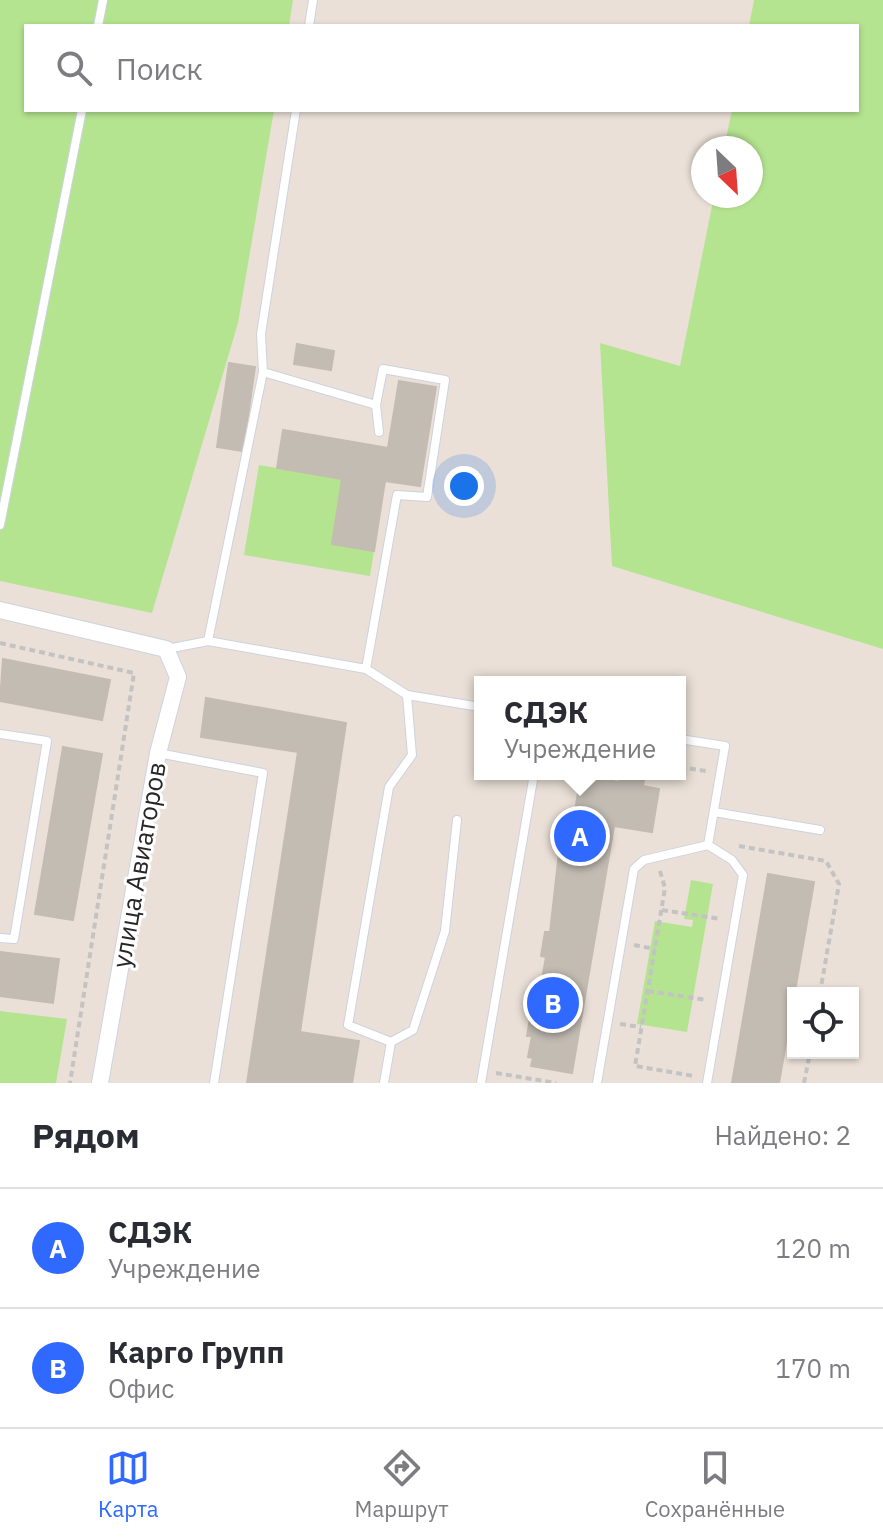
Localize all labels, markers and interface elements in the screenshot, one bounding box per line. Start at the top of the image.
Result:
search box [24,24,859,112]
icon: search [52,46,96,90]
text: Поиск [116,49,203,88]
north arrow [691,136,763,208]
your location [444,466,484,506]
popup [474,676,686,780]
text: СДЭК [504,692,588,731]
text: Учреждение [504,731,656,765]
street label: улица Авиаторов [103,759,173,971]
pin: A [554,806,606,866]
pin: B [527,973,579,1033]
map controls [787,987,859,1059]
button: locate [787,987,859,1059]
text: Рядом [32,1113,140,1157]
text: Найдено: 2 [714,1118,851,1152]
text: СДЭК [108,1212,192,1251]
text: A [49,1231,67,1265]
text: 120 m [775,1231,851,1265]
text: Учреждение [108,1251,261,1285]
text: Карго Групп [108,1332,284,1371]
text: B [49,1351,67,1385]
text: 170 m [775,1351,851,1385]
text: Офис [108,1371,174,1405]
tab: Карта [98,1446,159,1523]
tab: Маршрут [355,1446,449,1523]
tab: Сохранённые [645,1446,785,1523]

